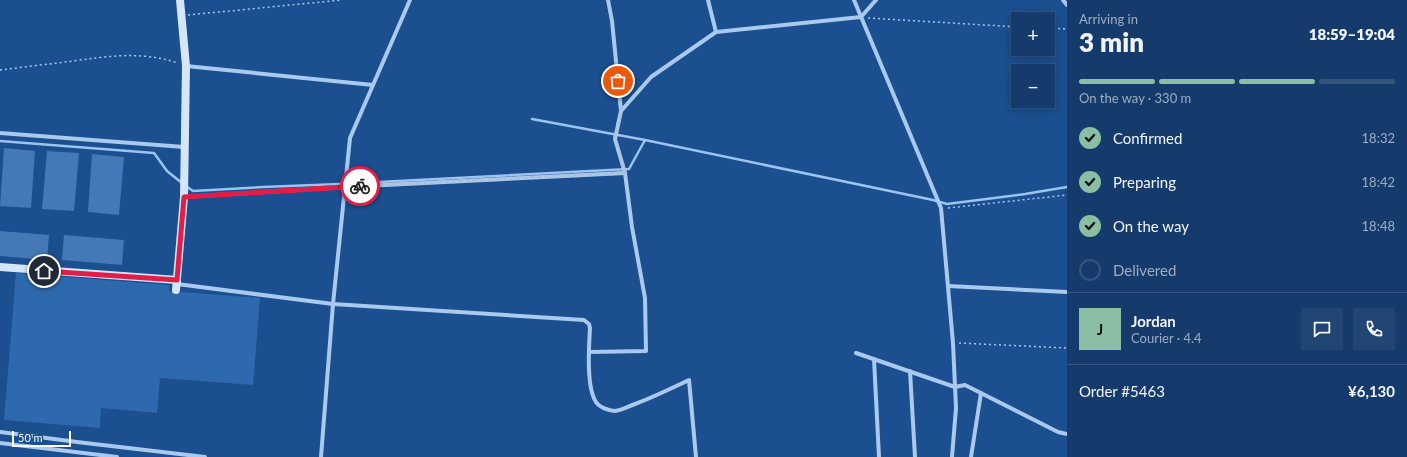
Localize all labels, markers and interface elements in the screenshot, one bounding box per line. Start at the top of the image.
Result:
text: Arriving in [1079,11,1138,27]
map controls [1011,12,1055,108]
button: + [1011,12,1055,56]
text: 18:59–19:04 [1309,25,1395,43]
text: 3 min [1079,26,1144,58]
pin [601,64,635,98]
button: − [1011,64,1055,108]
icon: bag [607,70,629,92]
text: On the way · 330 m [1079,90,1191,106]
icon: check [1079,127,1101,149]
text: Confirmed [1113,129,1182,147]
text: 18:32 [1362,130,1395,146]
courier [340,166,380,206]
icon: check [1079,171,1101,193]
text: Preparing [1113,173,1176,191]
text: 18:42 [1362,174,1395,190]
icon: bike [349,175,371,197]
icon: check [1079,215,1101,237]
text: On the way [1113,217,1189,235]
text: 18:48 [1362,218,1395,234]
pin [27,254,61,288]
icon: home [33,260,55,282]
text: Delivered [1113,261,1176,279]
button: chat [1301,308,1343,350]
button: phone [1353,308,1395,350]
text: Jordan [1131,312,1176,330]
text: J [1097,320,1103,338]
text: Courier · 4.4 [1131,330,1202,346]
text: Order #5463 [1079,382,1165,400]
text: ¥6,130 [1348,382,1395,400]
scale bar [12,429,71,448]
text: 50 m [18,431,43,444]

